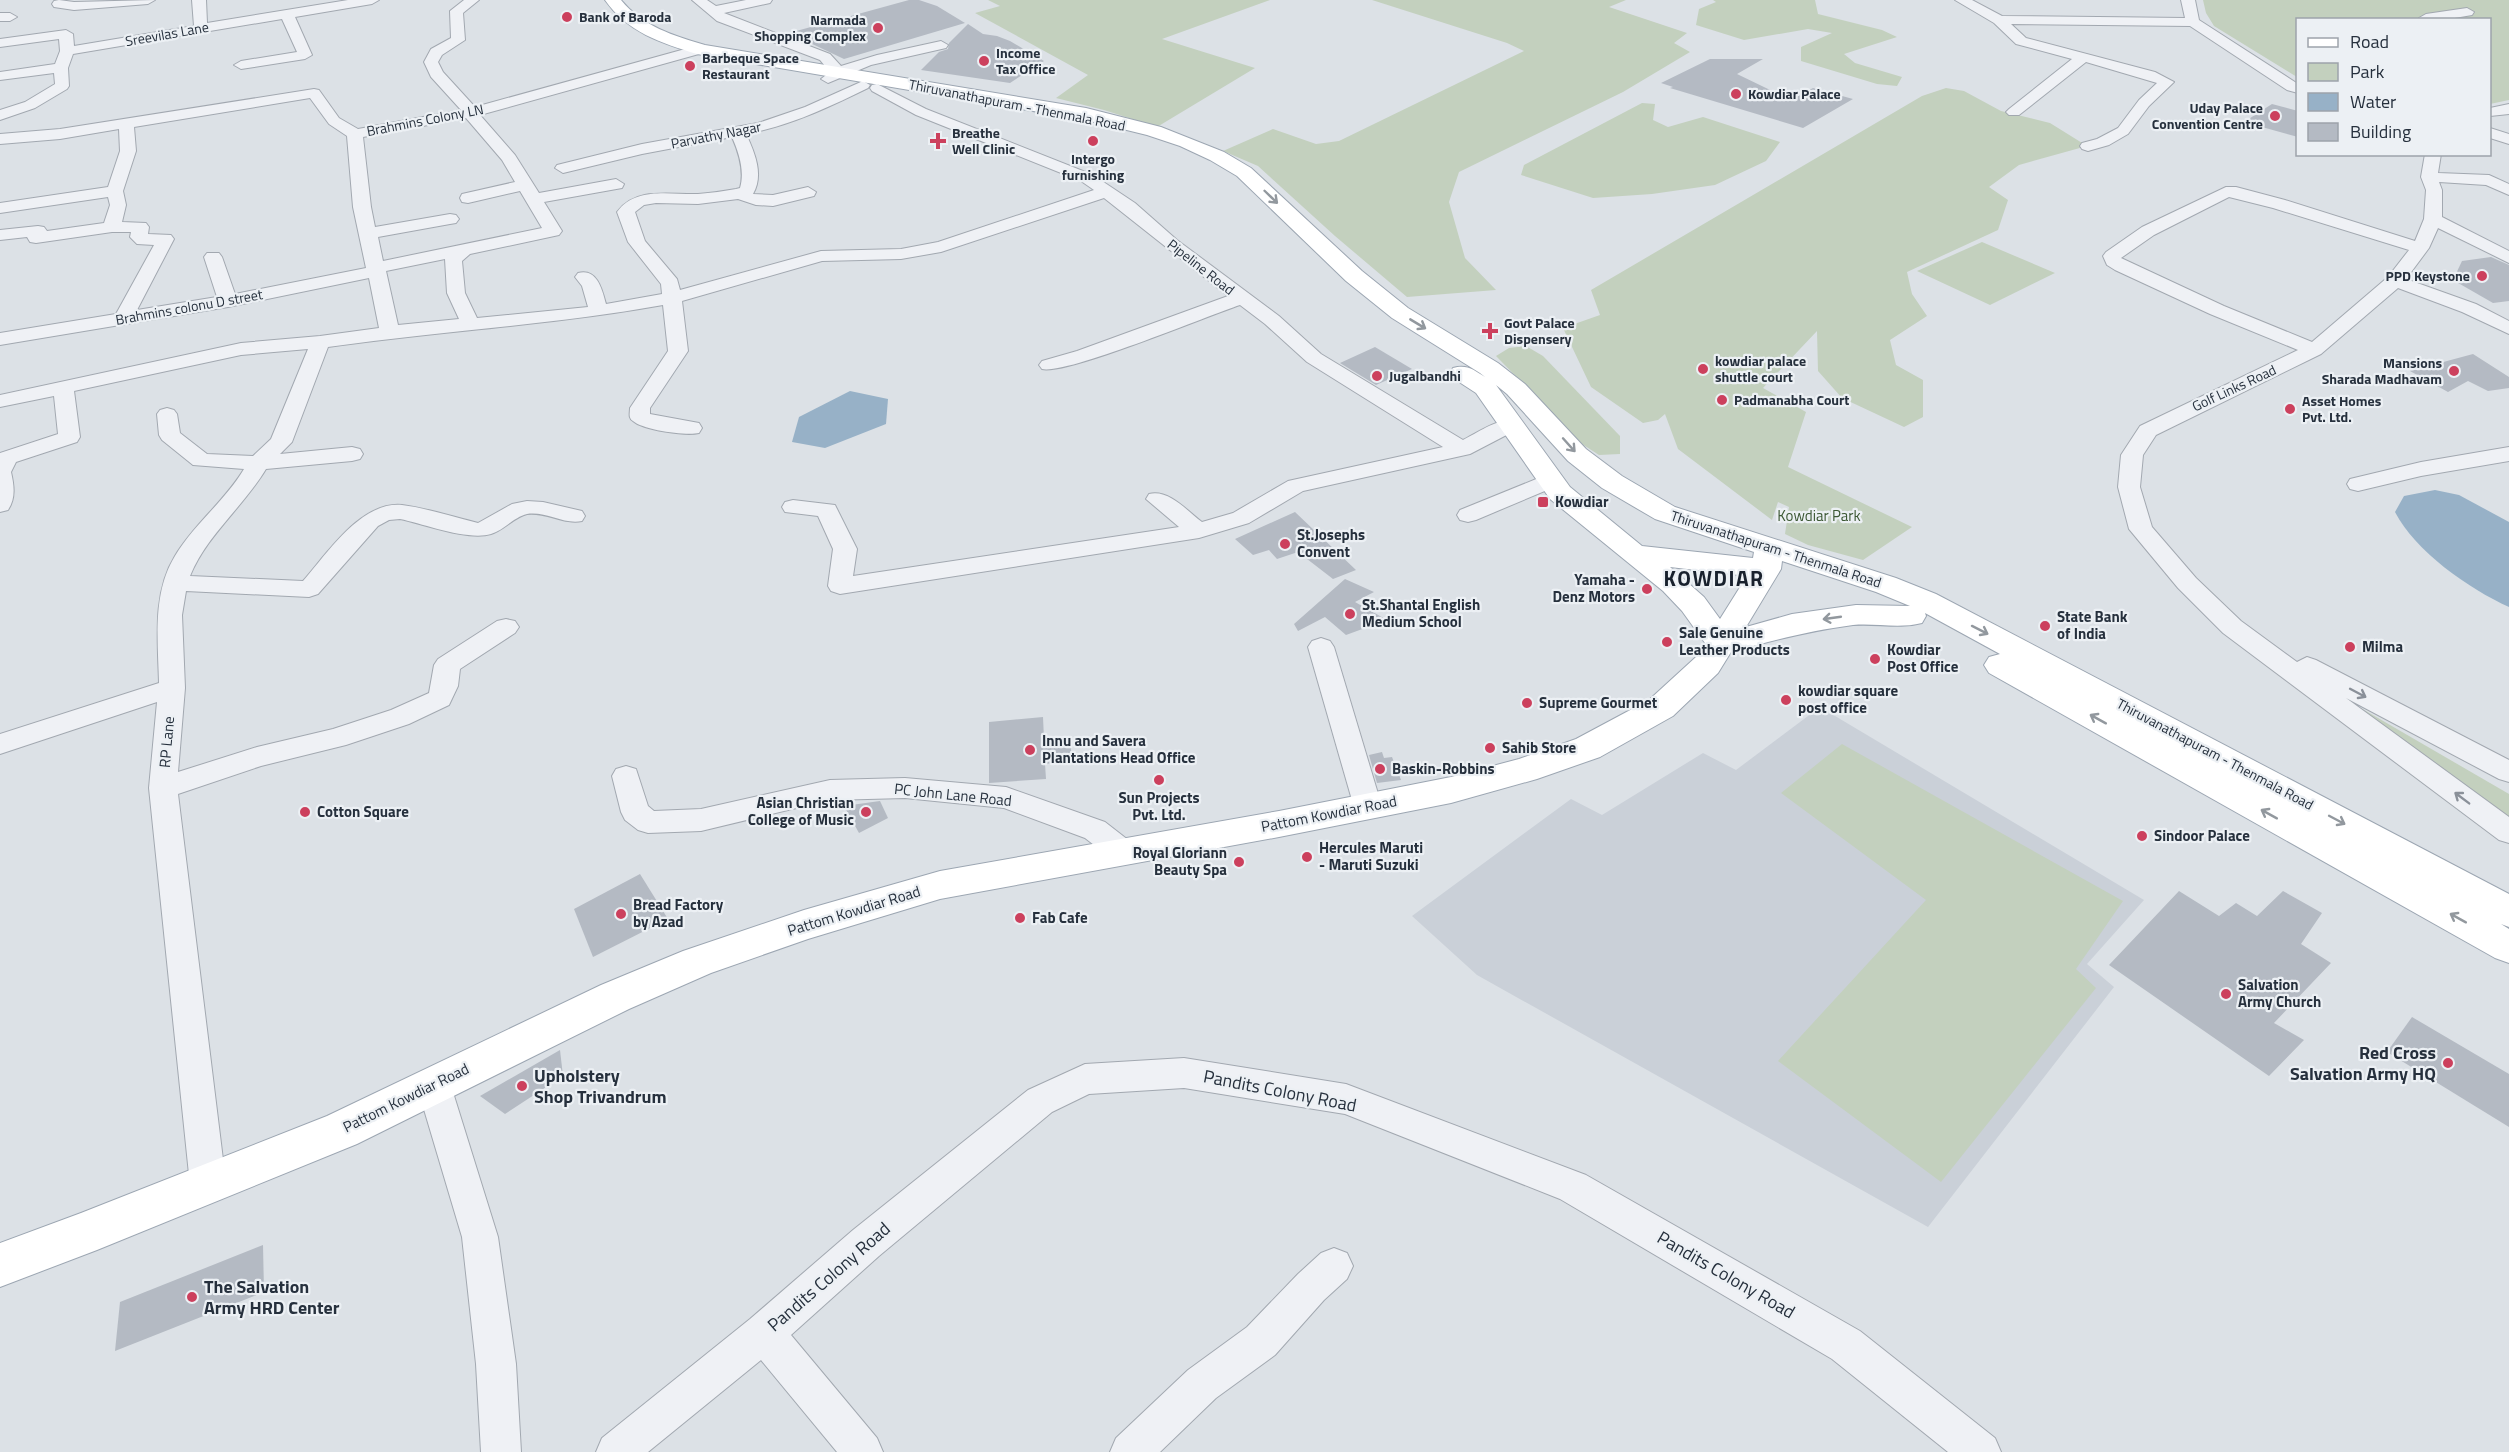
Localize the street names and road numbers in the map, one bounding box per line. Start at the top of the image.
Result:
street label: Sreevilas Lane [124,16,210,51]
street label: Thiruvanathapuram - Thenmala Road [907,73,1127,136]
street label: Brahmins Colony LN [365,98,485,141]
street label: Parvathy Nagar [669,115,763,154]
street label: Pipeline Road [1163,234,1239,300]
street label: Brahmins colonu D street [114,283,264,330]
street label: Golf Links Road [2188,359,2279,416]
street label: Thiruvanathapuram - Thenmala Road [1668,504,1884,593]
street label: Thiruvanathapuram - Thenmala Road [2113,693,2317,815]
street label: RP Lane [153,715,180,769]
street label: PC John Lane Road [893,777,1013,812]
street label: Pattom Kowdiar Road [1259,789,1399,838]
street label: Pattom Kowdiar Road [785,879,923,942]
street label: Pattom Kowdiar Road [339,1057,473,1138]
street label: Pandits Colony Road [1201,1062,1359,1119]
street label: Pandits Colony Road [761,1215,896,1338]
street label: Pandits Colony Road [1652,1224,1800,1325]

